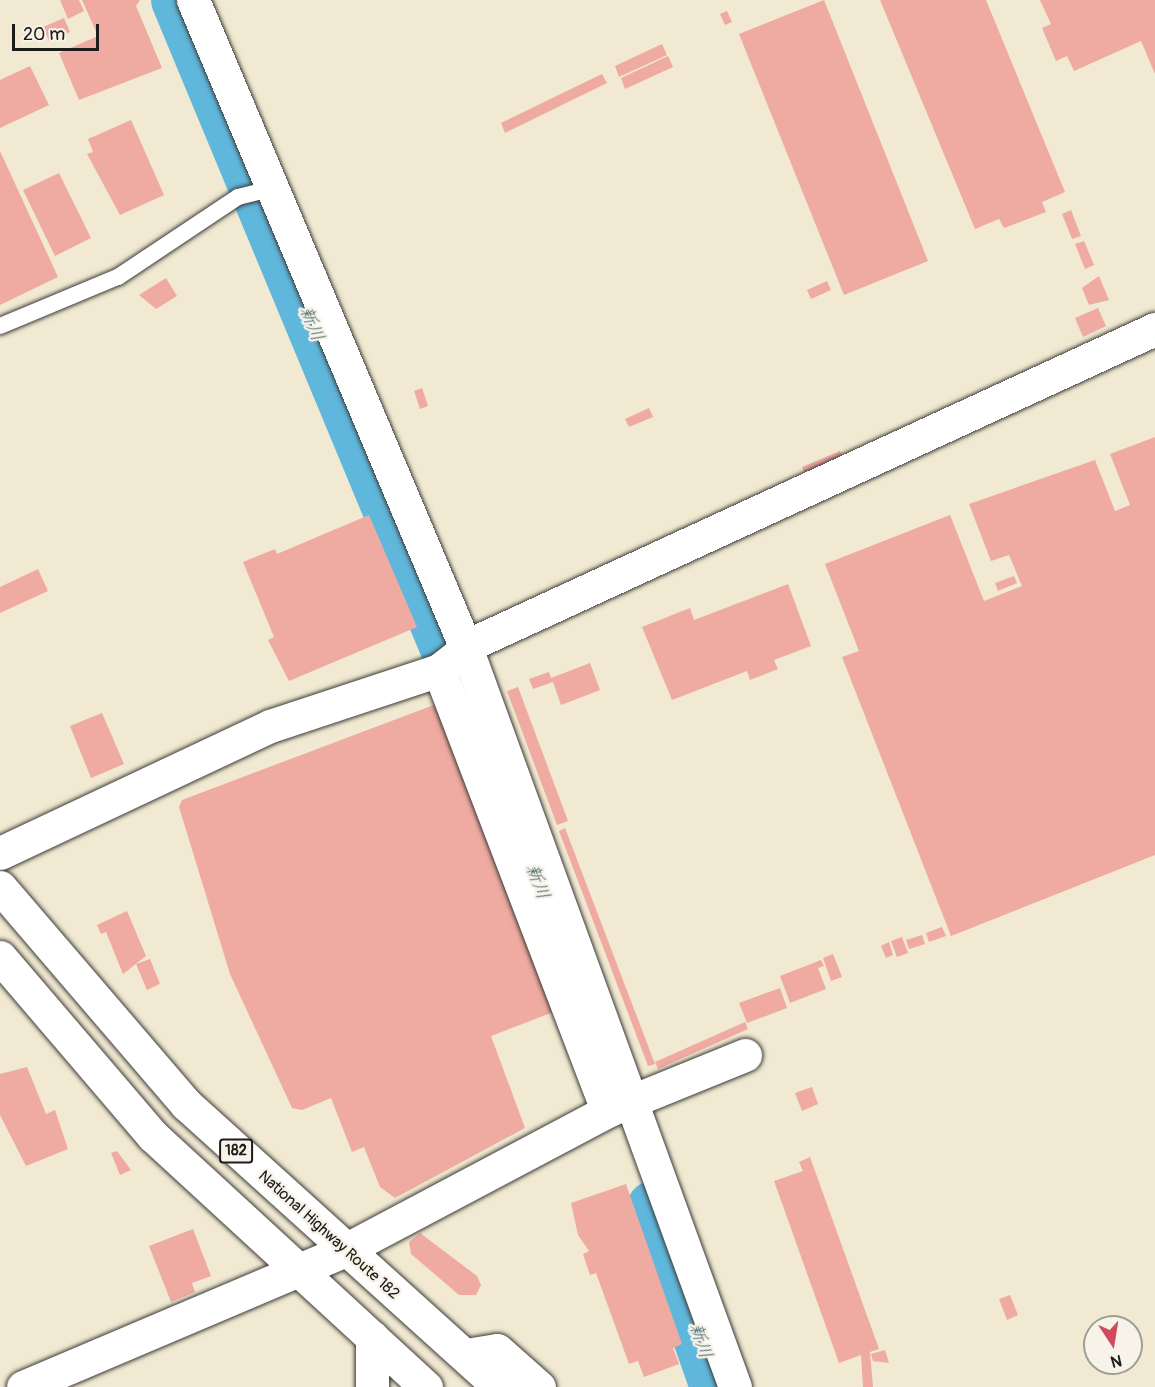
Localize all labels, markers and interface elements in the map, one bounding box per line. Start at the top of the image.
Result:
scale bar [15,12,102,50]
text: 20 m [23,23,65,46]
water label: 新川 [294,303,328,345]
water label: 新川 [520,861,554,903]
road number: 182 [218,1139,254,1163]
street label: National Highway Route 182 [254,1166,404,1304]
north arrow [1083,1315,1143,1375]
water label: 新川 [684,1320,716,1362]
text: N [1109,1350,1124,1372]

